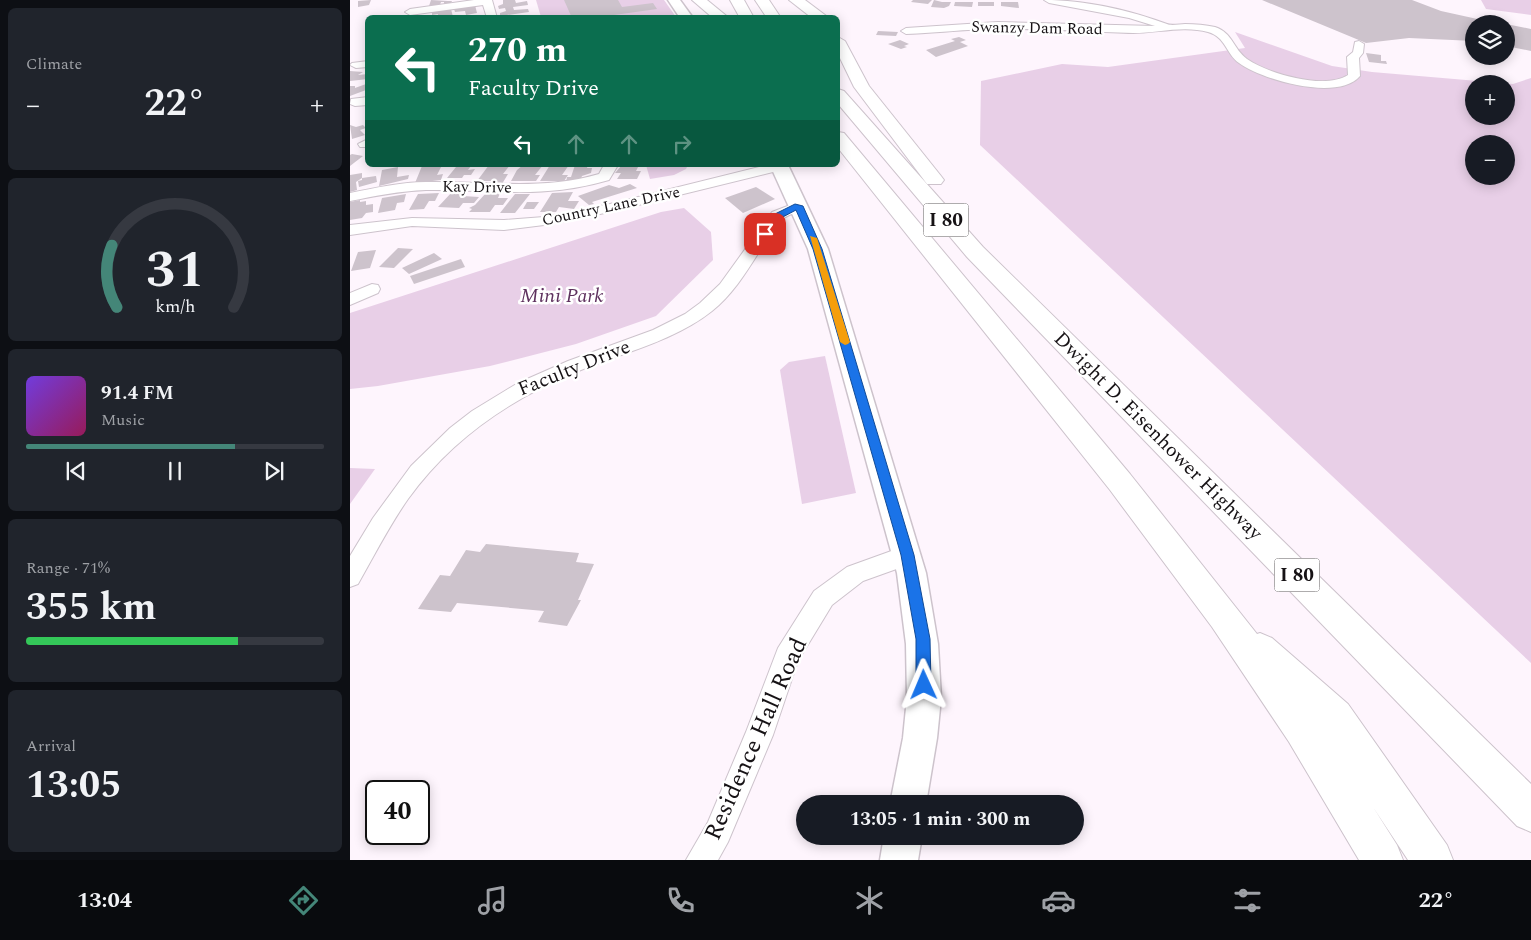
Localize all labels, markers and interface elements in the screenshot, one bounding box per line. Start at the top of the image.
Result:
street label: Swanzy Dam Road [971,15,1103,41]
map controls [1465,15,1515,185]
button: layers [1465,15,1515,65]
text: 270 m [468,24,567,77]
icon: left [385,35,450,100]
text: Climate [26,52,82,76]
text: Faculty Drive [468,72,599,105]
text: 22° [144,75,206,133]
button: + [1465,75,1515,125]
text: − [26,84,40,127]
text: + [310,84,324,127]
icon: left [509,130,537,158]
icon: ahead [562,130,590,158]
icon: ahead [615,130,643,158]
icon: right [668,130,696,158]
button: − [1465,135,1515,185]
street label: Kay Drive [442,174,512,200]
street label: Country Lane Drive [540,180,682,232]
road number: I 80 [924,204,968,236]
pin [744,213,786,255]
icon: arrive [751,220,779,248]
text: 31 [146,231,204,310]
park label: Mini Park [520,281,604,311]
text: km/h [155,293,195,320]
street label: Dwight D. Eisenhower Highway [1047,325,1270,548]
street label: Faculty Drive [513,332,635,404]
text: 91.4 FM [101,379,174,408]
text: Music [101,408,145,432]
icon: previous [62,457,90,485]
icon: pause [161,457,189,485]
icon: next [260,457,288,485]
text: Range · 71% [26,556,110,580]
road number: I 80 [1274,558,1320,592]
text: 355 km [26,579,157,637]
street label: Residence Hall Road [695,632,817,846]
position arrow [897,658,949,710]
text: Arrival [26,734,76,758]
text: 13:05 [26,757,121,815]
speed limit sign: 40 [365,780,430,845]
text: 13:05 · 1 min · 300 m [850,805,1030,834]
icon: directions [286,883,321,918]
icon: music [475,883,510,918]
icon: phone [663,883,698,918]
icon: climate [852,883,887,918]
icon: car [1041,883,1076,918]
icon: filters [1230,883,1265,918]
text: 13:04 [77,884,132,917]
text: 22° [1418,884,1454,917]

